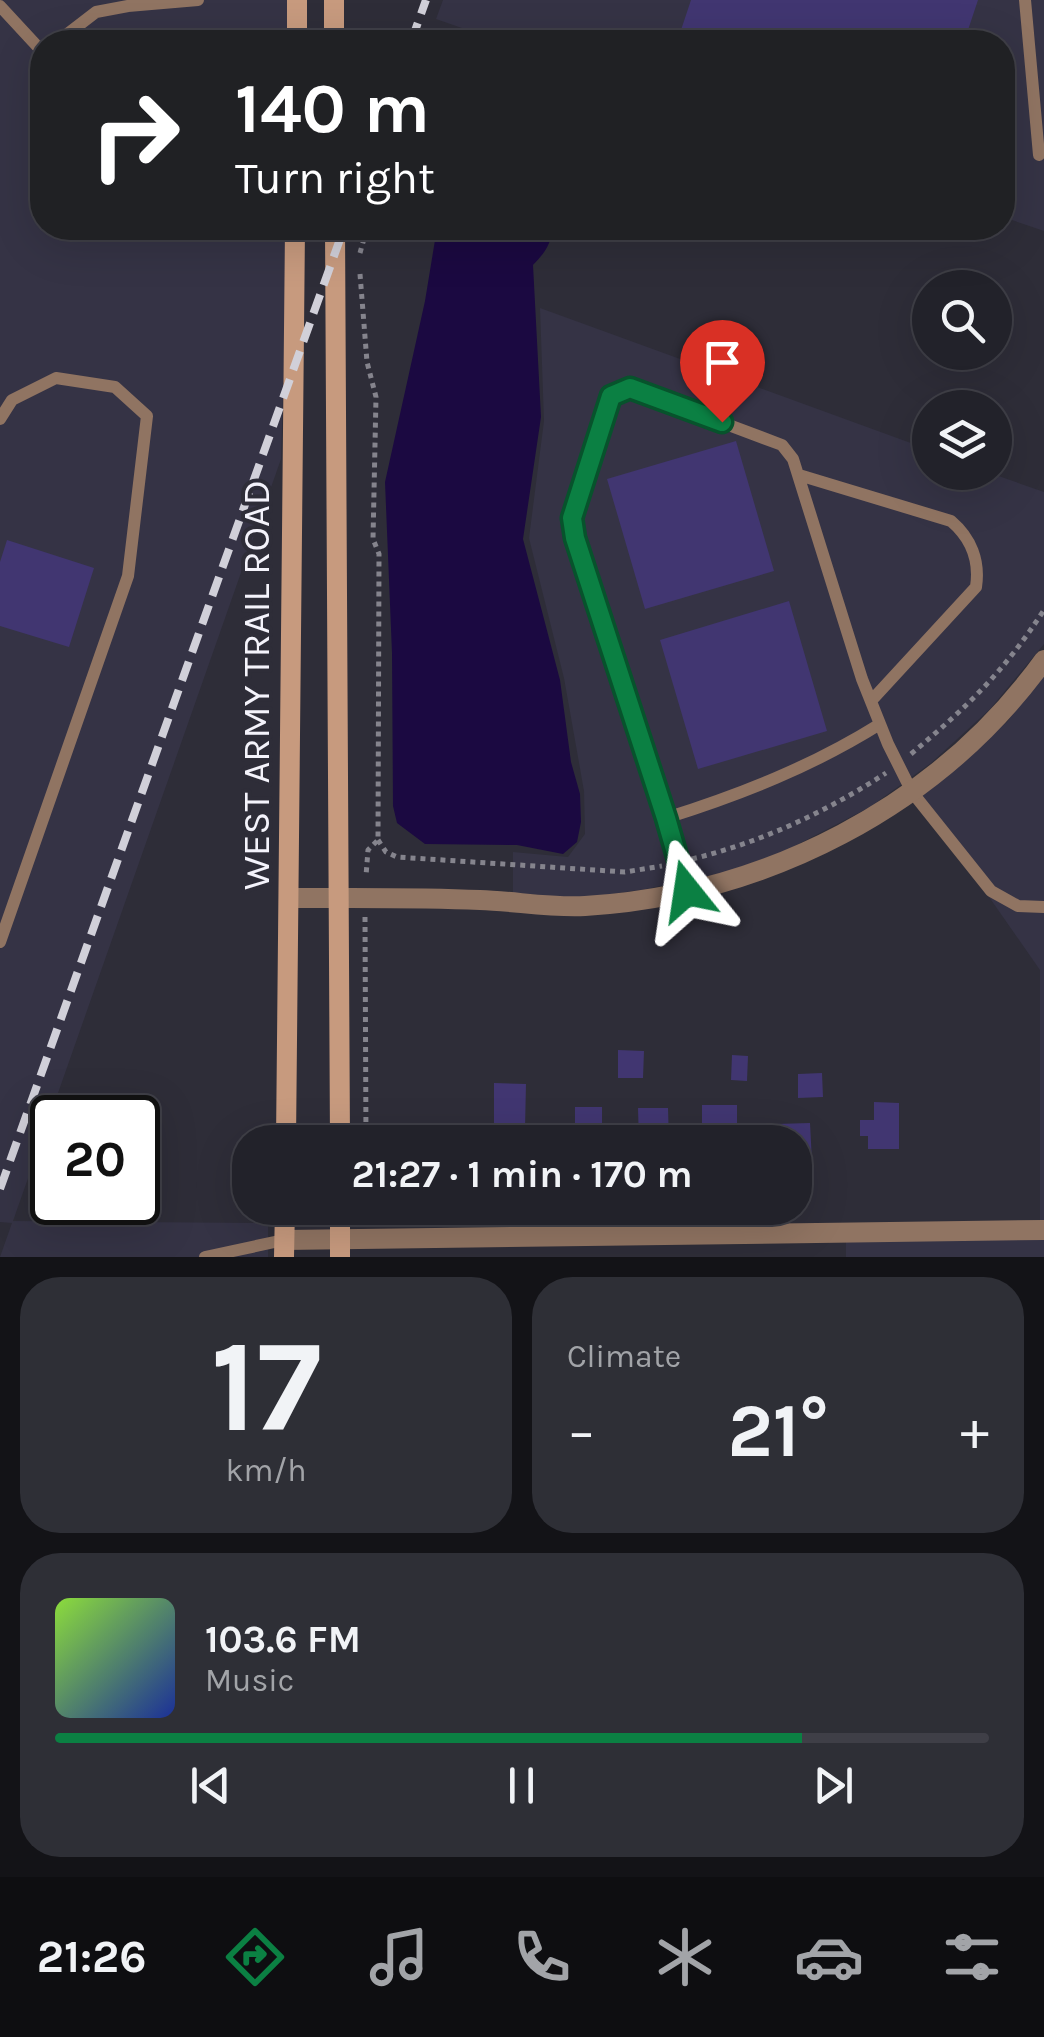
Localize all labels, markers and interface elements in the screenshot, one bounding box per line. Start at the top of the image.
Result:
text: 140 m [235,68,430,150]
icon: right [70,70,200,200]
text: Turn right [235,152,435,204]
map controls [912,270,1012,490]
button: search [912,270,1012,370]
pin [680,320,765,423]
icon: arrive [695,335,750,390]
button: layers [912,390,1012,490]
street label: WEST ARMY TRAIL ROAD [234,480,279,890]
position arrow [635,839,739,943]
speed limit sign: 20 [30,1095,160,1225]
text: 21:27 · 1 min · 170 m [352,1152,693,1197]
text: 17 [210,1311,322,1463]
text: Climate [567,1338,681,1375]
text: 21° [727,1387,829,1475]
text: − [567,1399,596,1463]
text: + [960,1399,989,1463]
text: km/h [225,1452,307,1489]
text: 103.6 FM [205,1617,361,1662]
text: Music [205,1662,294,1699]
icon: previous [183,1758,238,1813]
icon: pause [494,1758,549,1813]
icon: next [806,1758,861,1813]
icon: directions [220,1922,290,1992]
icon: music [364,1922,434,1992]
icon: phone [507,1922,577,1992]
icon: climate [650,1922,720,1992]
icon: car [794,1922,864,1992]
icon: filters [937,1922,1007,1992]
text: 21:26 [37,1931,147,1983]

